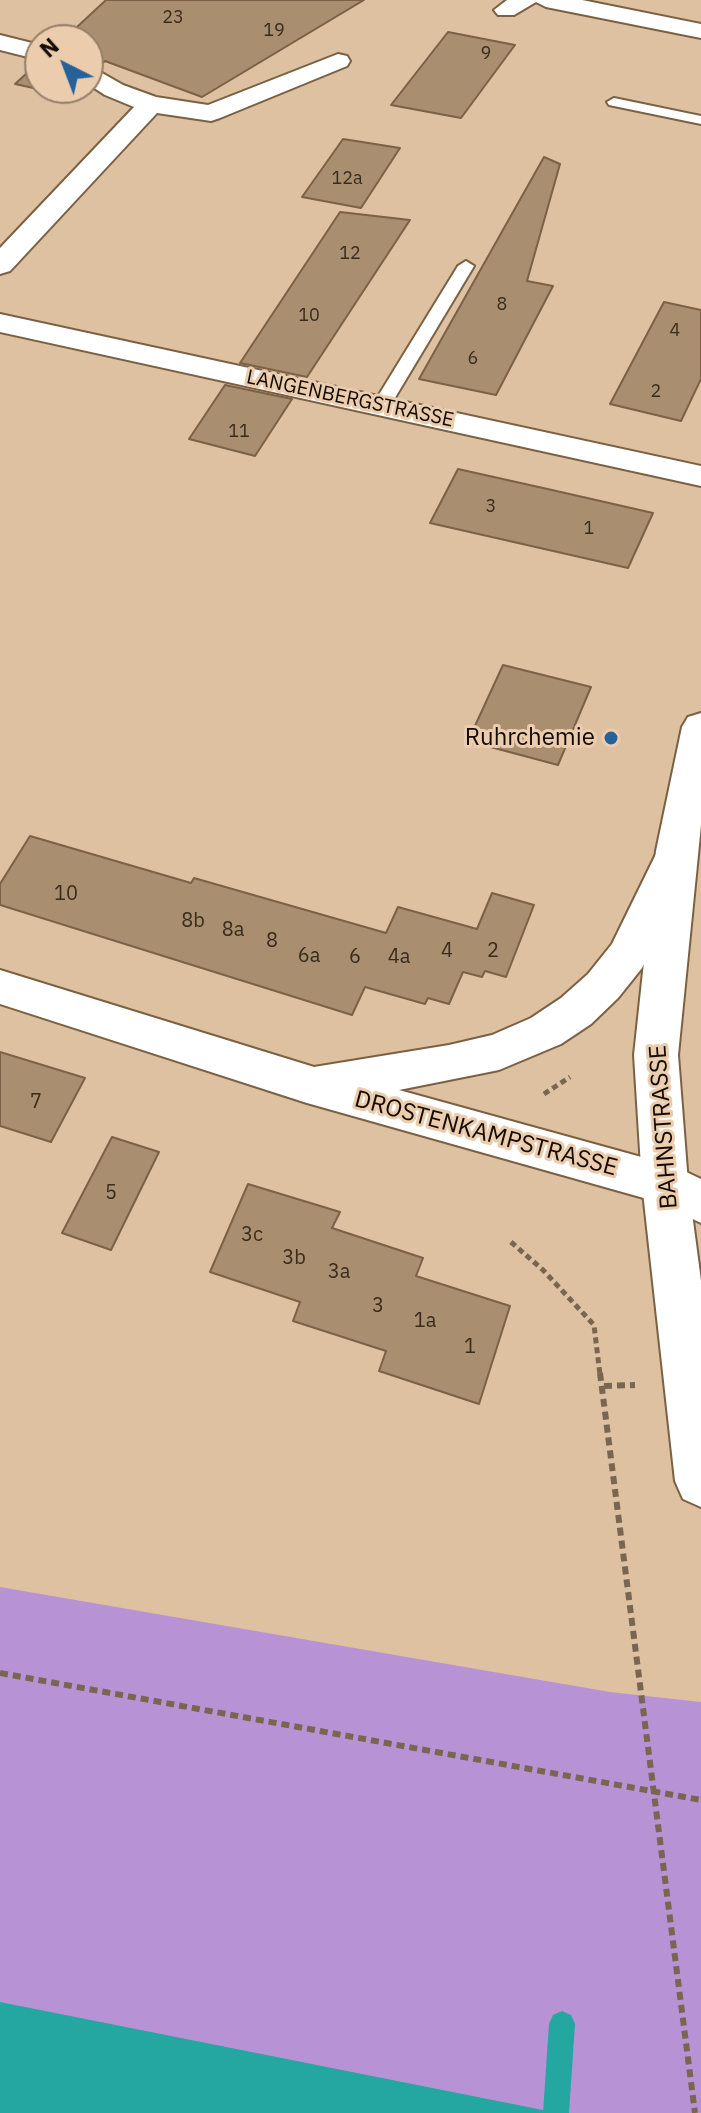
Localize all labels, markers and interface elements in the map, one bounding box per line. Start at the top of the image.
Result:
house number: 23 [162,7,184,29]
house number: 19 [263,20,285,42]
north arrow [24,24,104,104]
text: N [33,31,65,63]
house number: 9 [481,43,491,65]
house number: 12a [331,168,363,190]
house number: 12 [339,243,361,265]
house number: 8 [497,294,507,316]
house number: 10 [298,305,320,327]
house number: 4 [670,320,680,342]
house number: 6 [468,348,478,370]
street label: LANGENBERGSTRASSE [244,365,456,433]
house number: 2 [651,381,661,403]
house number: 11 [228,421,250,443]
house number: 3 [486,496,496,518]
house number: 1 [584,518,594,540]
place label: Ruhrchemie [465,724,595,752]
marker: Ruhrchemie [602,729,620,747]
house number: 10 [54,882,78,906]
house number: 8b [181,909,205,933]
house number: 8a [222,918,244,942]
house number: 8 [266,929,278,953]
house number: 4 [441,939,453,963]
house number: 2 [487,939,499,963]
house number: 6a [298,944,320,968]
house number: 6 [349,945,361,969]
house number: 4a [388,945,410,969]
street label: BAHNSTRASSE [644,1044,684,1210]
street label: DROSTENKAMPSTRASSE [351,1085,621,1183]
house number: 7 [30,1090,42,1114]
house number: 5 [105,1181,117,1205]
house number: 3c [241,1223,263,1247]
house number: 3b [282,1246,306,1270]
house number: 3a [328,1260,350,1284]
house number: 3 [372,1294,384,1318]
house number: 1a [414,1309,436,1333]
house number: 1 [464,1335,476,1359]

